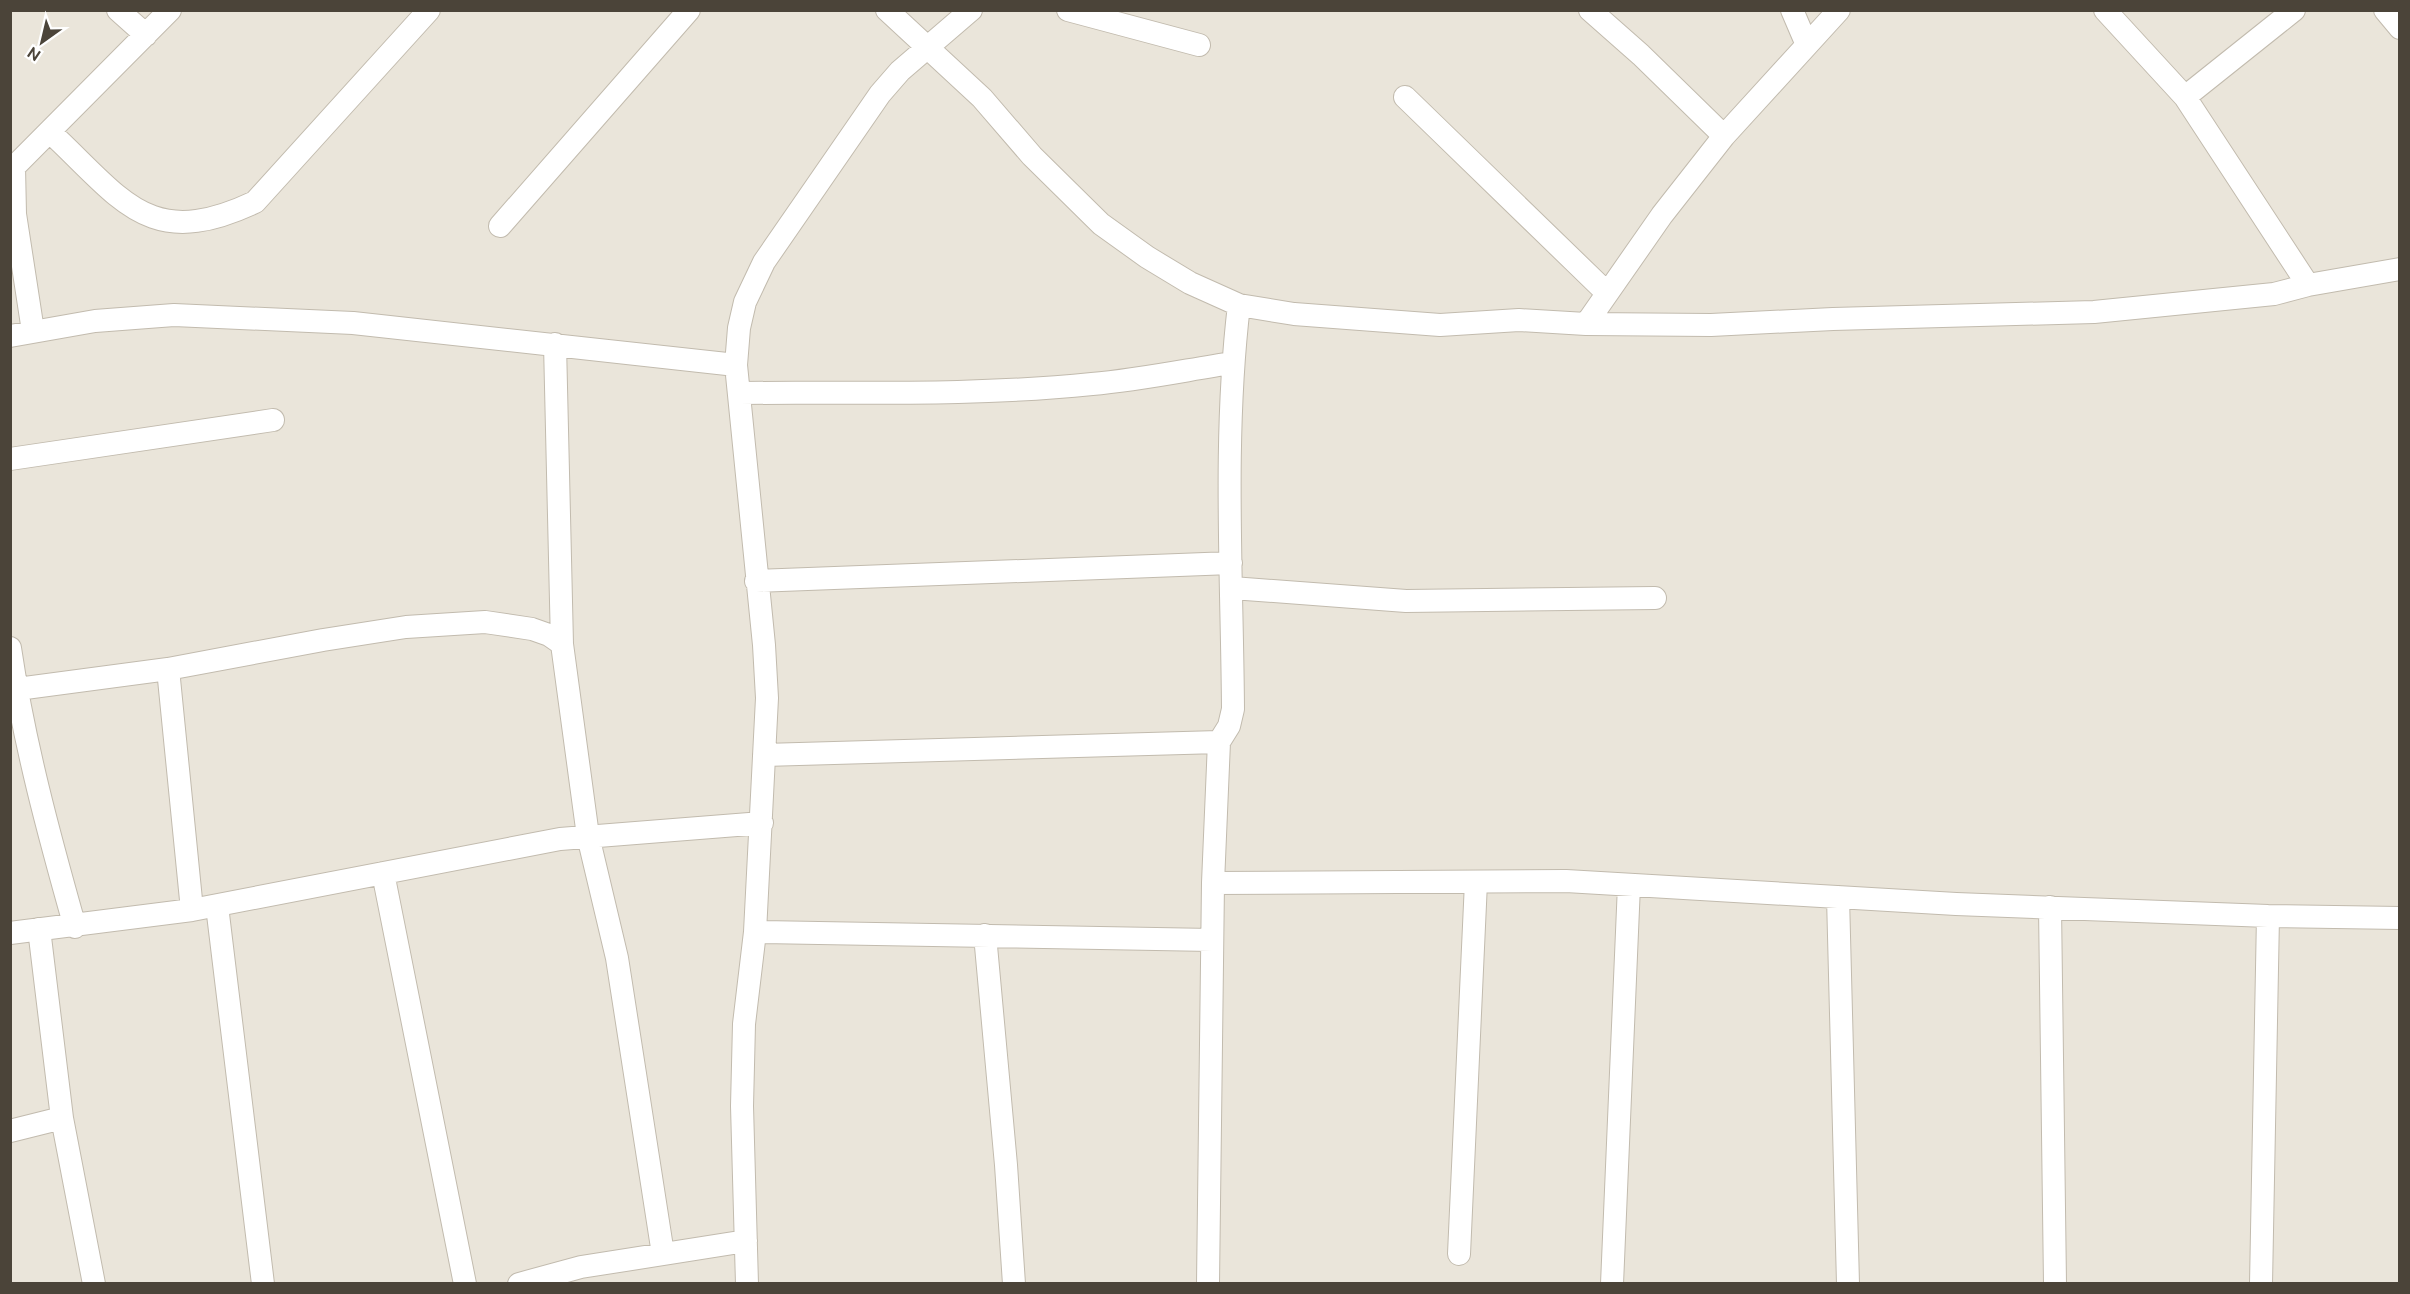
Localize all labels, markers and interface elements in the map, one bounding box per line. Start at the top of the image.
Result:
north arrow [12,12,72,72]
text: N [24,44,44,65]

